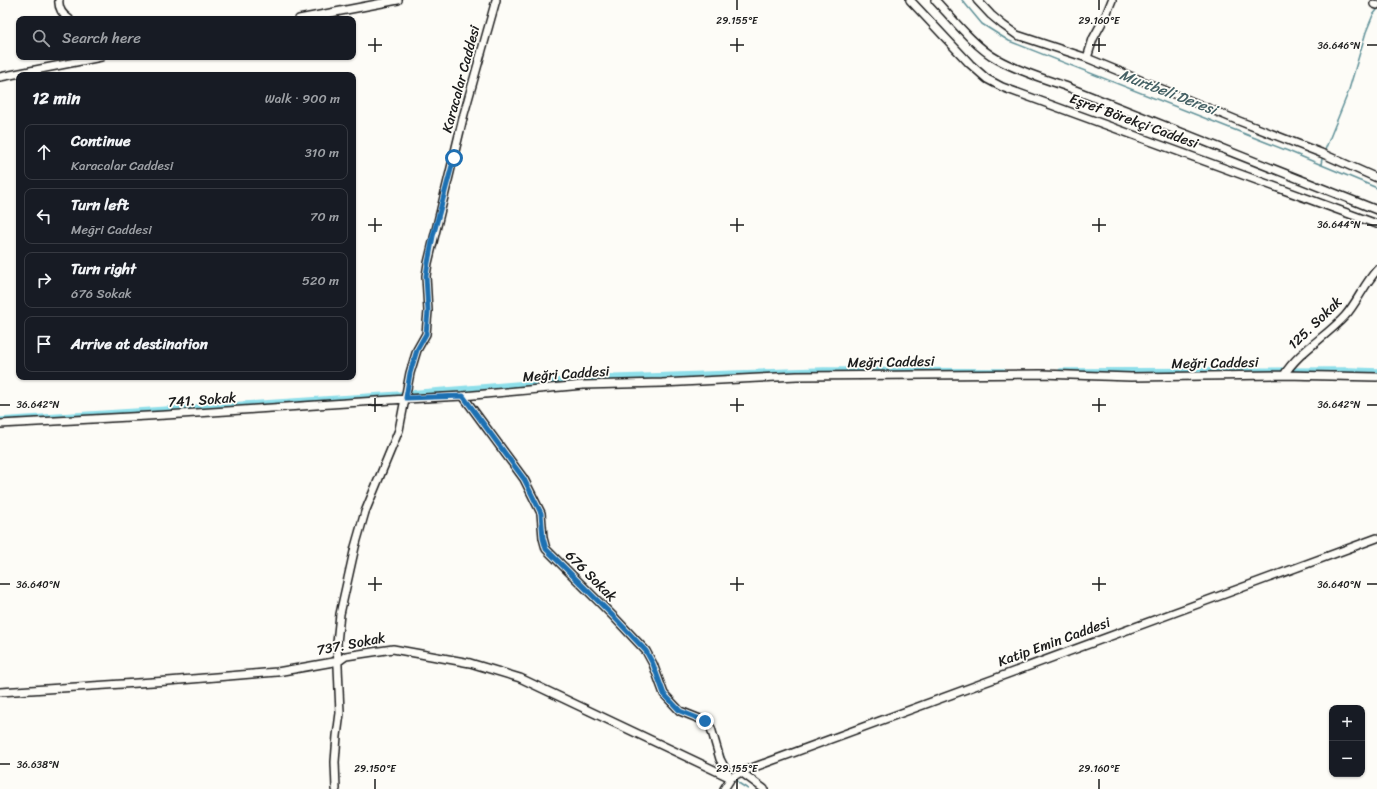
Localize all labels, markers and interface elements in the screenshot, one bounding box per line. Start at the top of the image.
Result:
text: 29.155°E [716,12,759,30]
text: 29.160°E [1078,12,1121,30]
search box [16,16,356,60]
street label: Karacalar Caddesi [435,21,488,136]
text: Search here [62,25,141,51]
icon: search [30,27,52,49]
text: 36.646°N [1317,37,1361,55]
water label: Murtbeli Deresi [1116,62,1223,123]
text: 12 min [32,83,80,113]
street label: Eşref Börekçi Caddesi [1066,86,1203,156]
text: Walk · 900 m [265,87,340,110]
text: Continue [71,128,131,154]
icon: ahead [33,141,55,163]
text: 310 m [305,141,339,164]
route start [445,149,463,167]
text: Karacalar Caddesi [71,154,173,177]
text: Turn left [71,192,129,218]
icon: left [33,205,55,227]
text: 70 m [310,205,339,228]
text: 36.644°N [1317,216,1361,234]
text: Meğri Caddesi [71,218,152,241]
text: Turn right [71,256,136,282]
icon: right [33,269,55,291]
text: 520 m [302,269,339,292]
text: 676 Sokak [71,282,132,305]
street label: 125. Sokak [1282,290,1349,356]
text: Arrive at destination [71,331,208,357]
icon: arrive [33,333,55,355]
street label: Meğri Caddesi [847,349,936,375]
street label: Meğri Caddesi [1171,350,1260,376]
street label: Meğri Caddesi [522,358,611,390]
street label: 741. Sokak [167,385,238,415]
text: 36.642°N [16,396,60,414]
text: 36.642°N [1317,396,1361,414]
street label: 676 Sokak [559,544,623,608]
text: 36.640°N [16,576,60,594]
text: 36.640°N [1317,576,1361,594]
street label: Katip Emin Caddesi [994,610,1115,674]
street label: 737. Sokak [315,625,388,663]
map controls [1329,705,1365,777]
button: + [1329,705,1365,741]
route end [696,712,714,730]
button: − [1329,741,1365,777]
text: 36.638°N [17,756,59,774]
text: 29.150°E [354,760,397,778]
text: 29.155°E [716,760,759,778]
text: 29.160°E [1078,760,1121,778]

